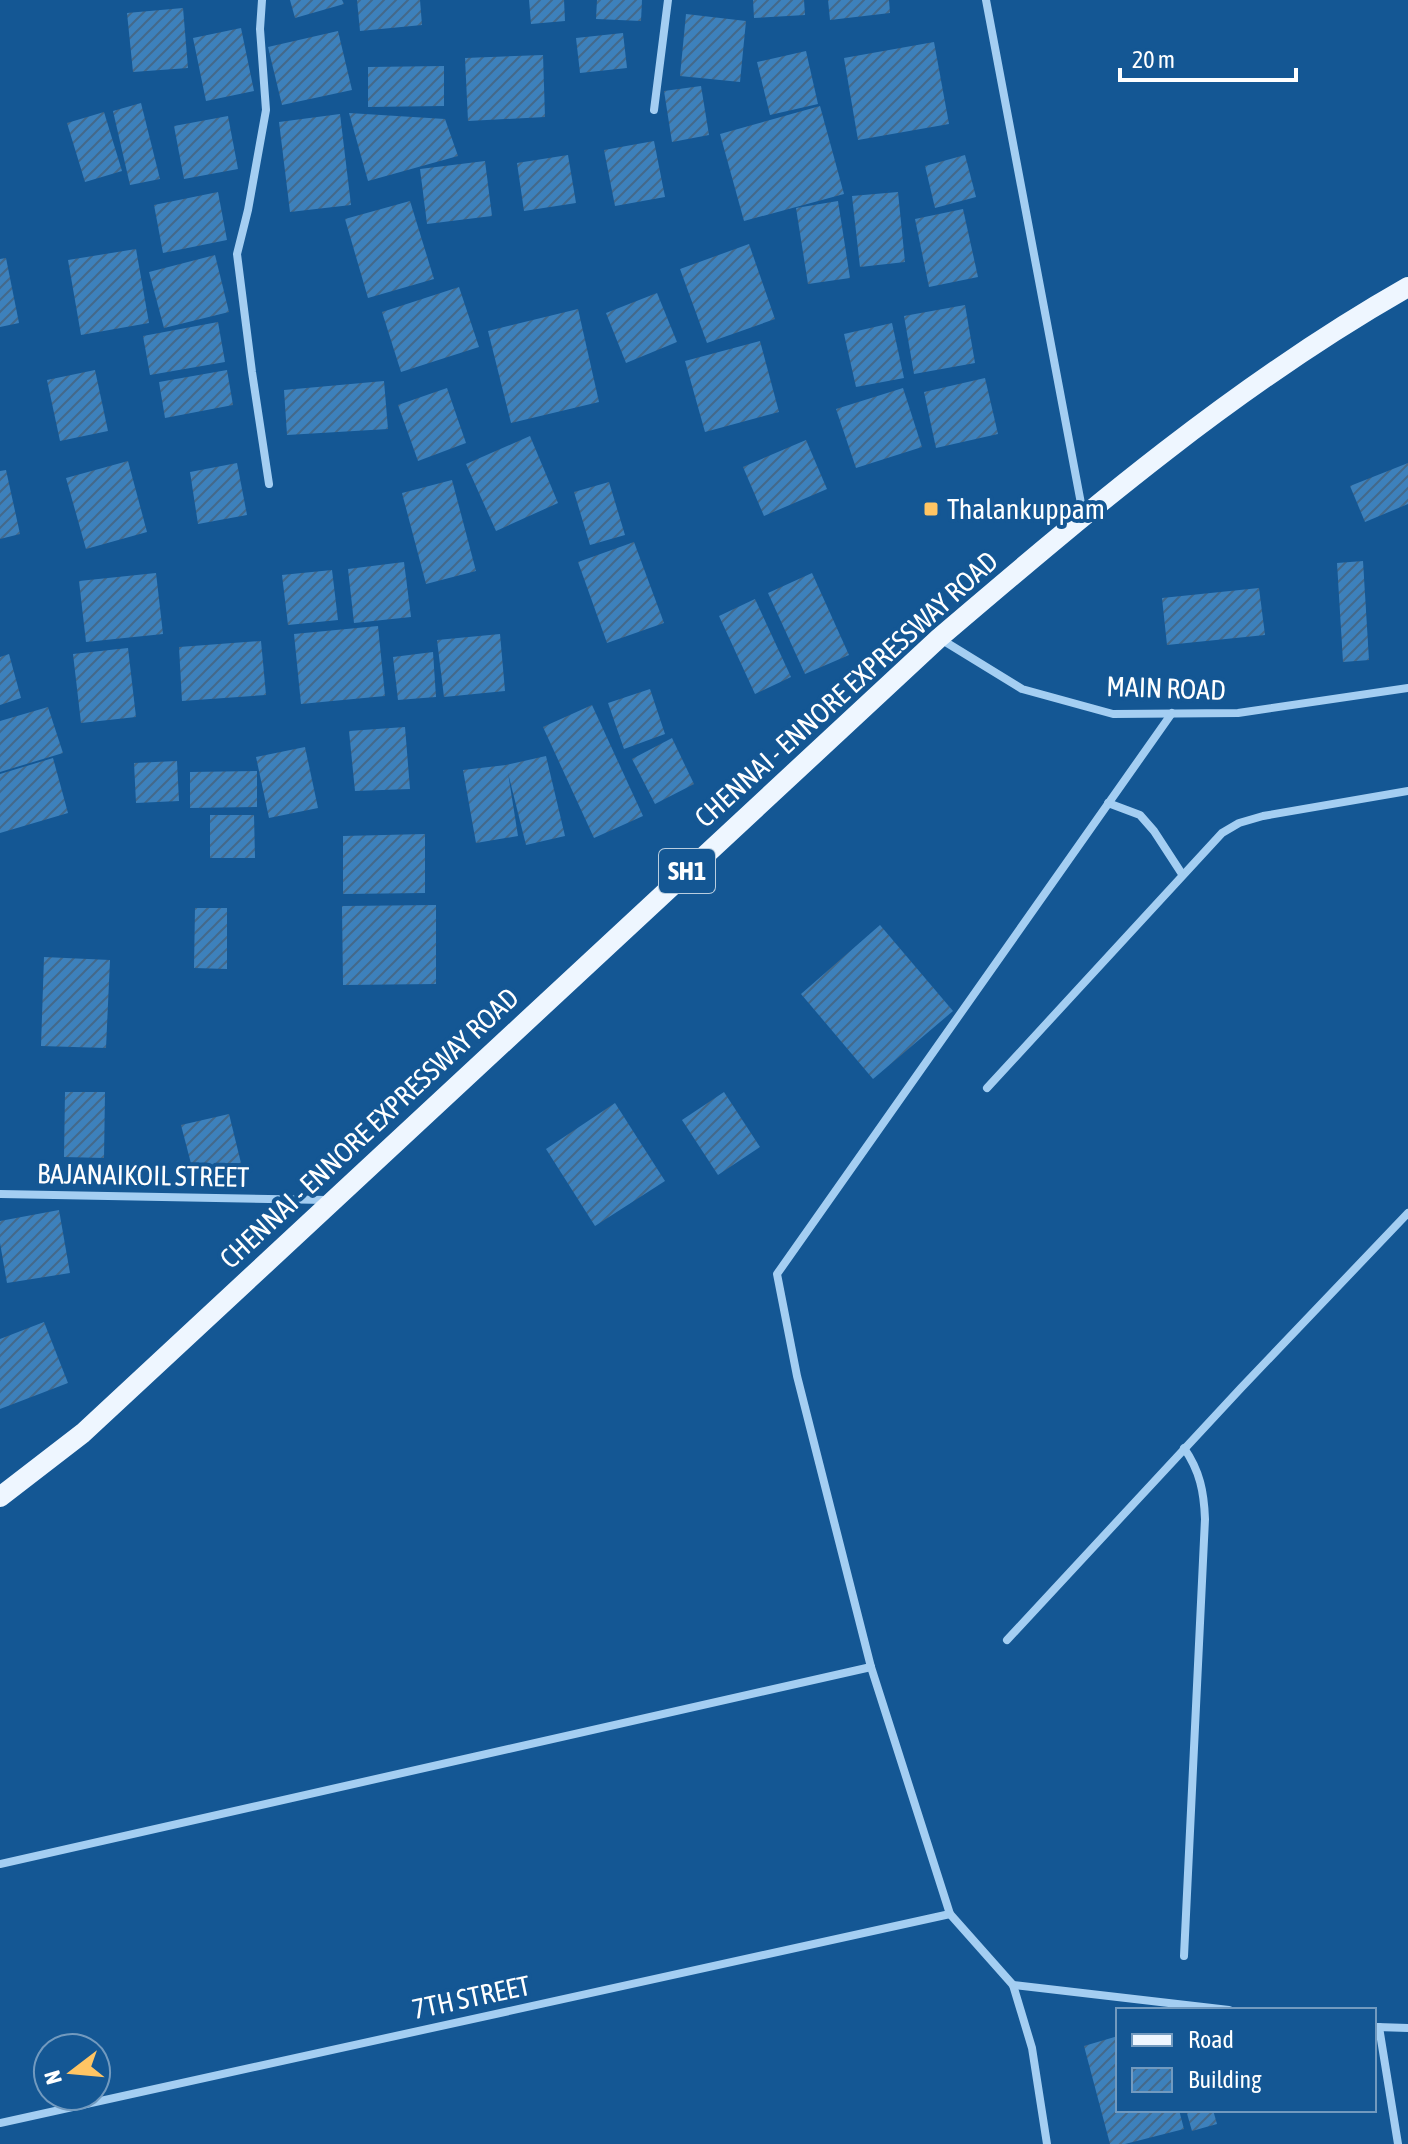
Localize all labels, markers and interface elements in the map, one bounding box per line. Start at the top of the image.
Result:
scale bar [1120,32,1296,82]
text: 20 m [1132,46,1175,73]
place label: Thalankuppam [947,493,1105,525]
marker: Thalankuppam [922,500,940,518]
street label: CHENNAI - ENNORE EXPRESSWAY ROAD [688,545,1004,833]
street label: MAIN ROAD [1106,670,1226,706]
road number: SH1 [659,849,715,893]
street label: CHENNAI - ENNORE EXPRESSWAY ROAD [213,981,525,1275]
street label: BAJANAIKOIL STREET [37,1157,249,1193]
street label: 7TH STREET [409,1969,533,2025]
legend [1116,2008,1376,2112]
text: Road [1188,2026,1234,2053]
north arrow [32,2032,112,2112]
text: Building [1188,2066,1262,2093]
text: N [38,2068,67,2087]

